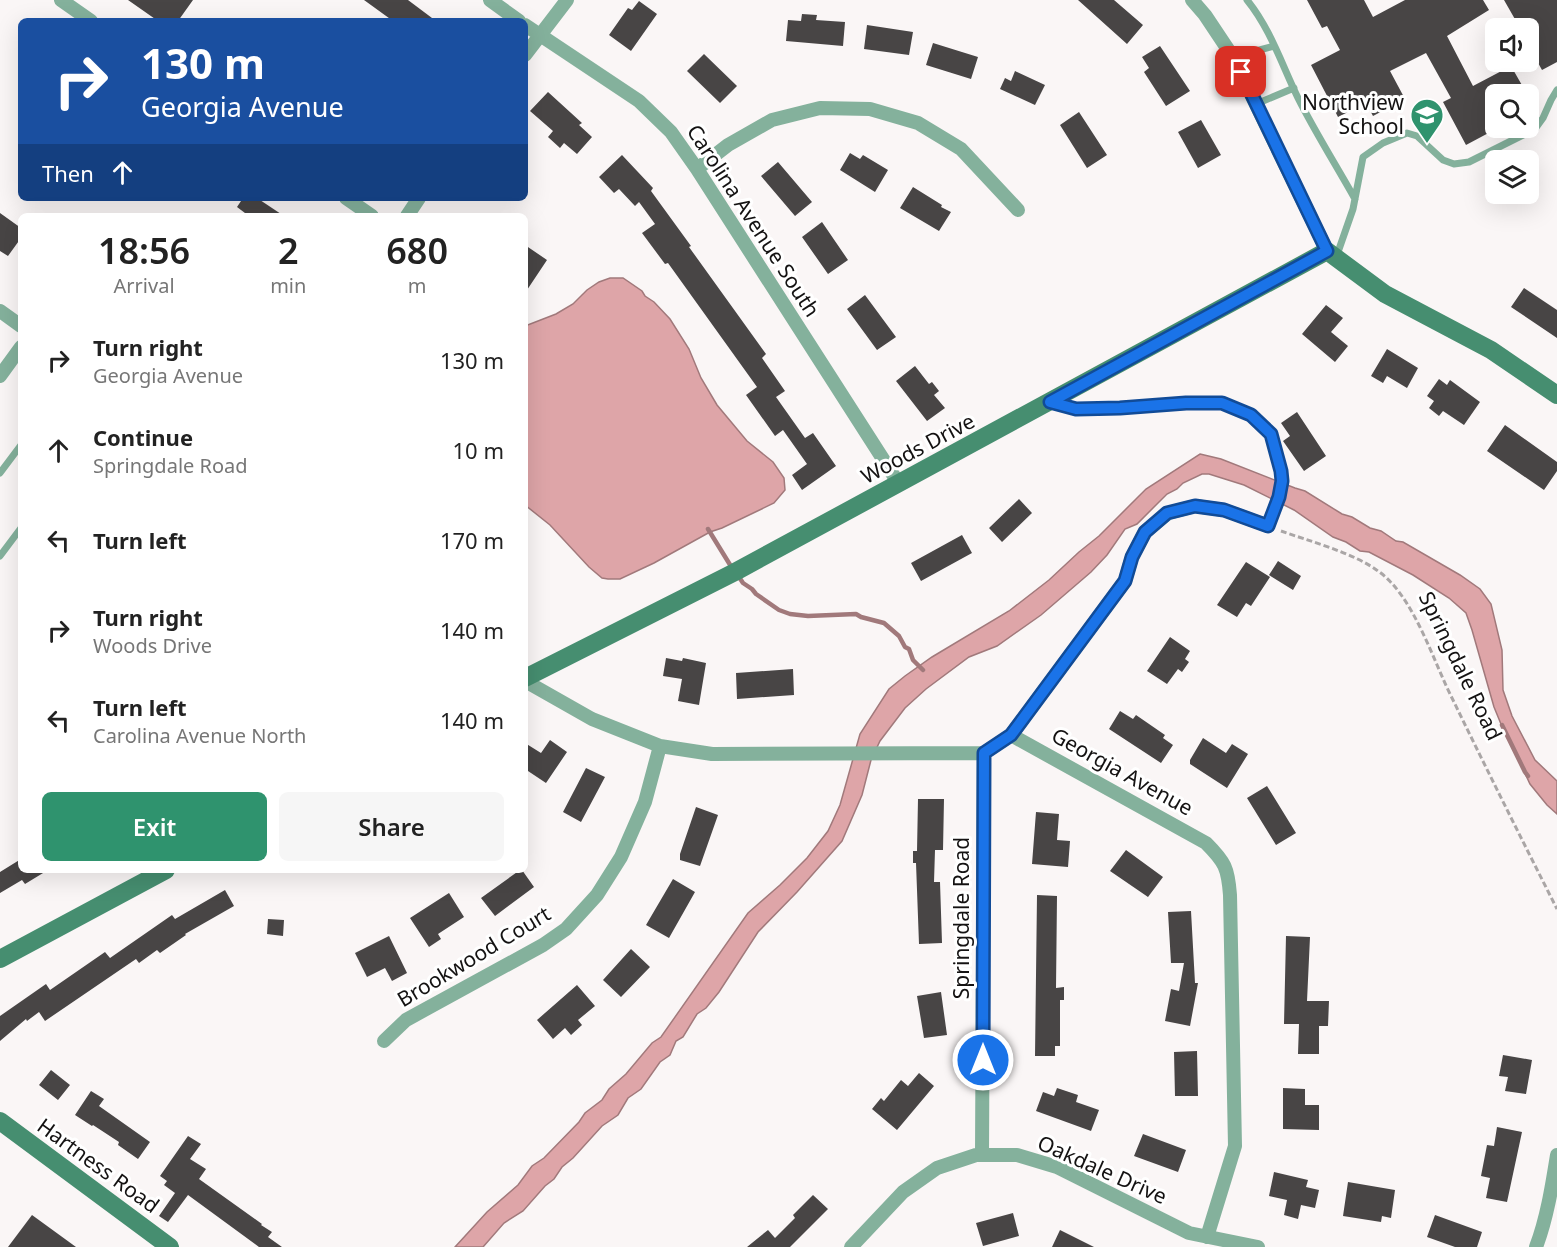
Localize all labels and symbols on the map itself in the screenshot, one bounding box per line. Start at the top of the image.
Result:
pin [1215,46,1266,97]
place label: Northview School [1302,88,1404,140]
school or university icon: Northview School [1409,97,1445,144]
street label: Carolina Avenue South [681,119,827,322]
street label: Woods Drive [856,406,979,490]
street label: Springdale Road [1413,586,1509,745]
street label: Georgia Avenue [1047,721,1198,822]
street label: Springdale Road [947,837,975,999]
street label: Brookwood Court [392,899,556,1013]
position arrow [951,1028,1015,1092]
street label: Hartness Road [32,1111,165,1219]
street label: Oakdale Drive [1033,1128,1171,1210]

